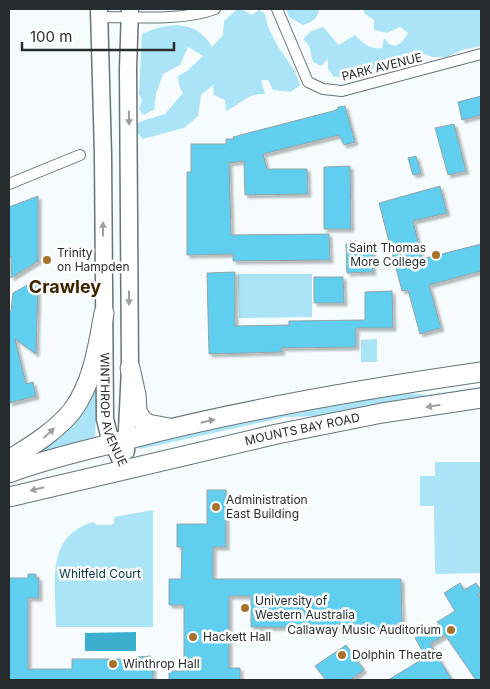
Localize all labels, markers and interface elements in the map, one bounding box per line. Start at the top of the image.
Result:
scale bar [22,20,175,52]
text: 100 m [30,27,72,46]
street label: PARK AVENUE [340,49,424,84]
one-way arrow [125,110,133,126]
one-way arrow [99,221,107,237]
place label: Saint Thomas More College [349,240,426,269]
place label: Trinity on Hampden [57,245,130,274]
marker: Saint Thomas More College [430,249,442,261]
marker: Trinity on Hampden [41,254,53,266]
district label: Crawley [29,276,101,297]
one-way arrow [125,290,133,306]
street label: WINTHROP AVENUE [97,352,131,469]
one-way arrow [425,402,441,410]
street label: MOUNTS BAY ROAD [243,410,361,448]
one-way arrow [201,417,216,425]
one-way arrow [42,427,55,438]
one-way arrow [30,486,45,494]
place label: Administration East Building [226,492,308,521]
marker: Administration East Building [210,501,222,513]
park label: Whitfeld Court [59,566,141,581]
place label: University of Western Australia [255,593,355,622]
marker: University of Western Australia [239,602,251,614]
place label: Callaway Music Auditorium [287,622,441,637]
marker: Callaway Music Auditorium [445,624,457,636]
place label: Hackett Hall [203,629,271,644]
marker: Hackett Hall [187,631,199,643]
place label: Dolphin Theatre [352,647,443,662]
marker: Dolphin Theatre [336,649,348,661]
place label: Winthrop Hall [123,656,200,671]
marker: Winthrop Hall [107,658,119,670]

